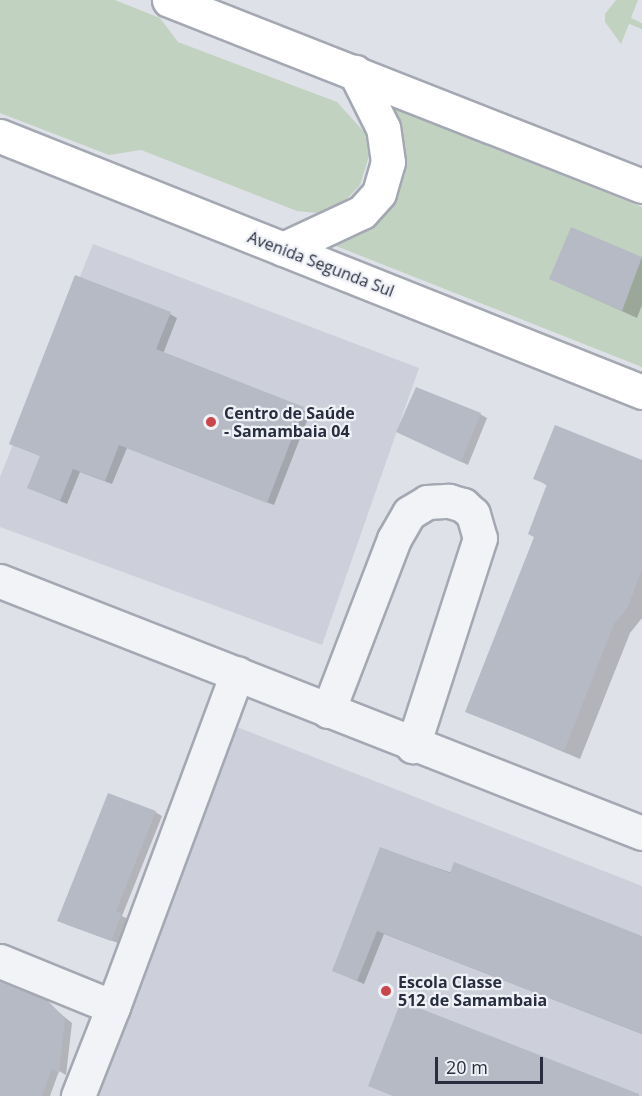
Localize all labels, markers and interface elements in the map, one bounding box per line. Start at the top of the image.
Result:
street label: Avenida Segunda Sul [245,227,397,301]
place label: Centro de Saúde - Samambaia 04 [224,403,355,441]
marker: Centro de Saúde - Samambaia 04 [202,413,220,431]
place label: Escola Classe 512 de Samambaia [398,972,547,1010]
marker: Escola Classe 512 de Samambaia [379,984,393,998]
scale bar [438,1045,546,1083]
text: 20 m [446,1055,488,1079]

